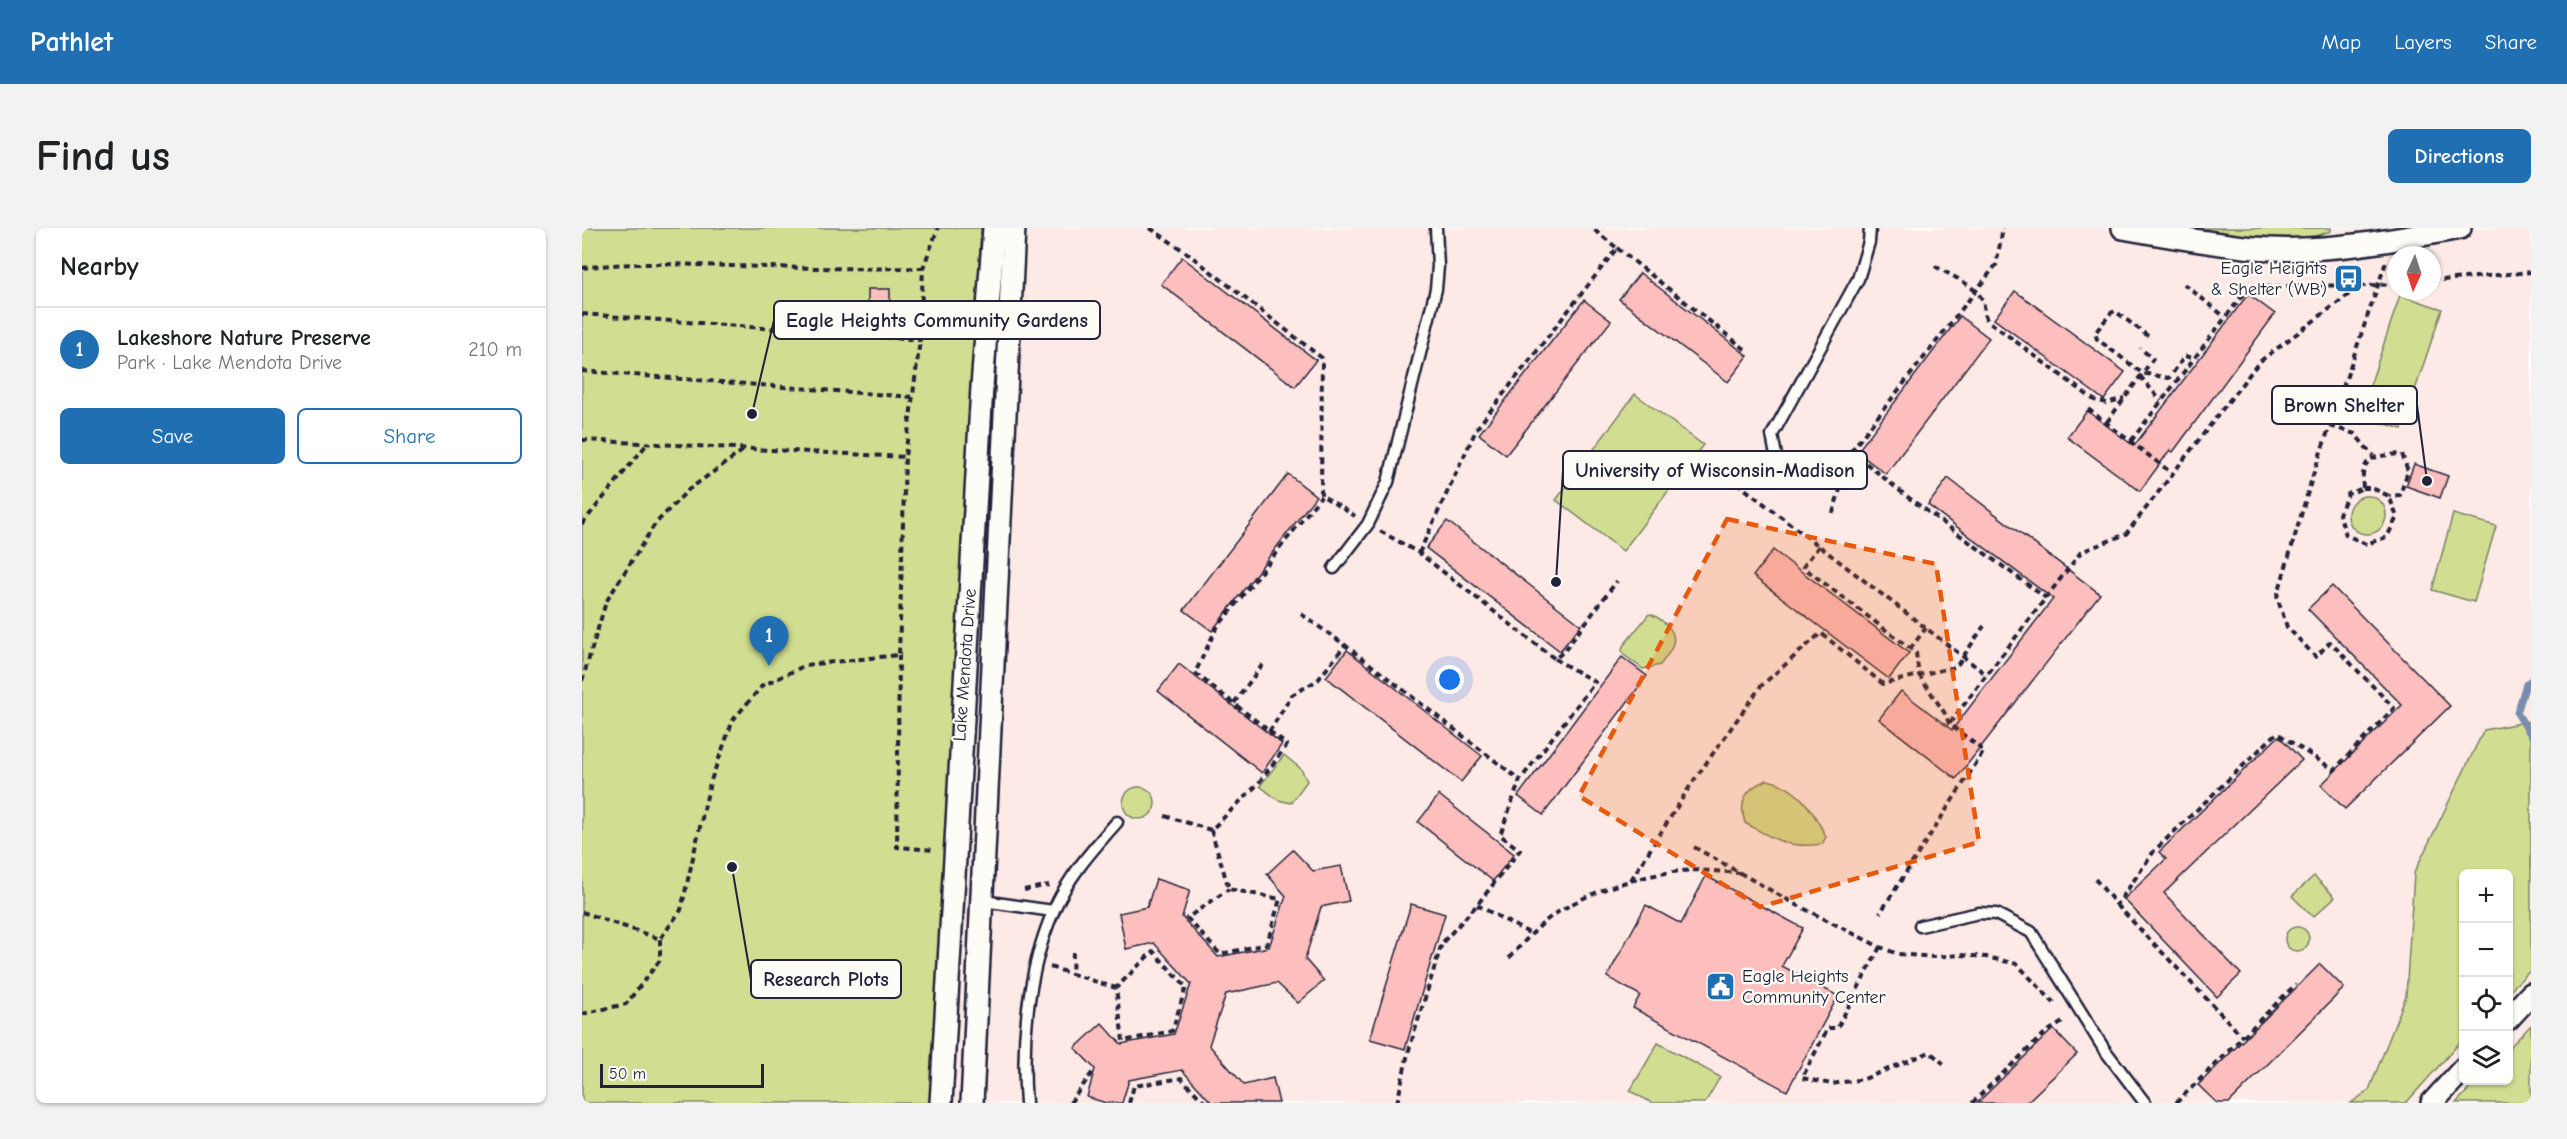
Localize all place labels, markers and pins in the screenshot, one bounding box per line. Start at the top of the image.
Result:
place label: Eagle Heights & Shelter (WB) [2211,258,2327,300]
bus stop icon: Eagle Heights & Shelter (WB) [2332,262,2364,294]
callout: Eagle Heights Community Gardens [774,301,1100,339]
callout: Brown Shelter [2272,386,2417,424]
callout: University of Wisconsin-Madison [1563,451,1867,489]
pin: 1 [750,616,789,666]
callout: Research Plots [751,960,901,998]
place label: Eagle Heights Community Center [1742,966,1886,1008]
public building icon: Eagle Heights Community Center [1705,970,1737,1002]

